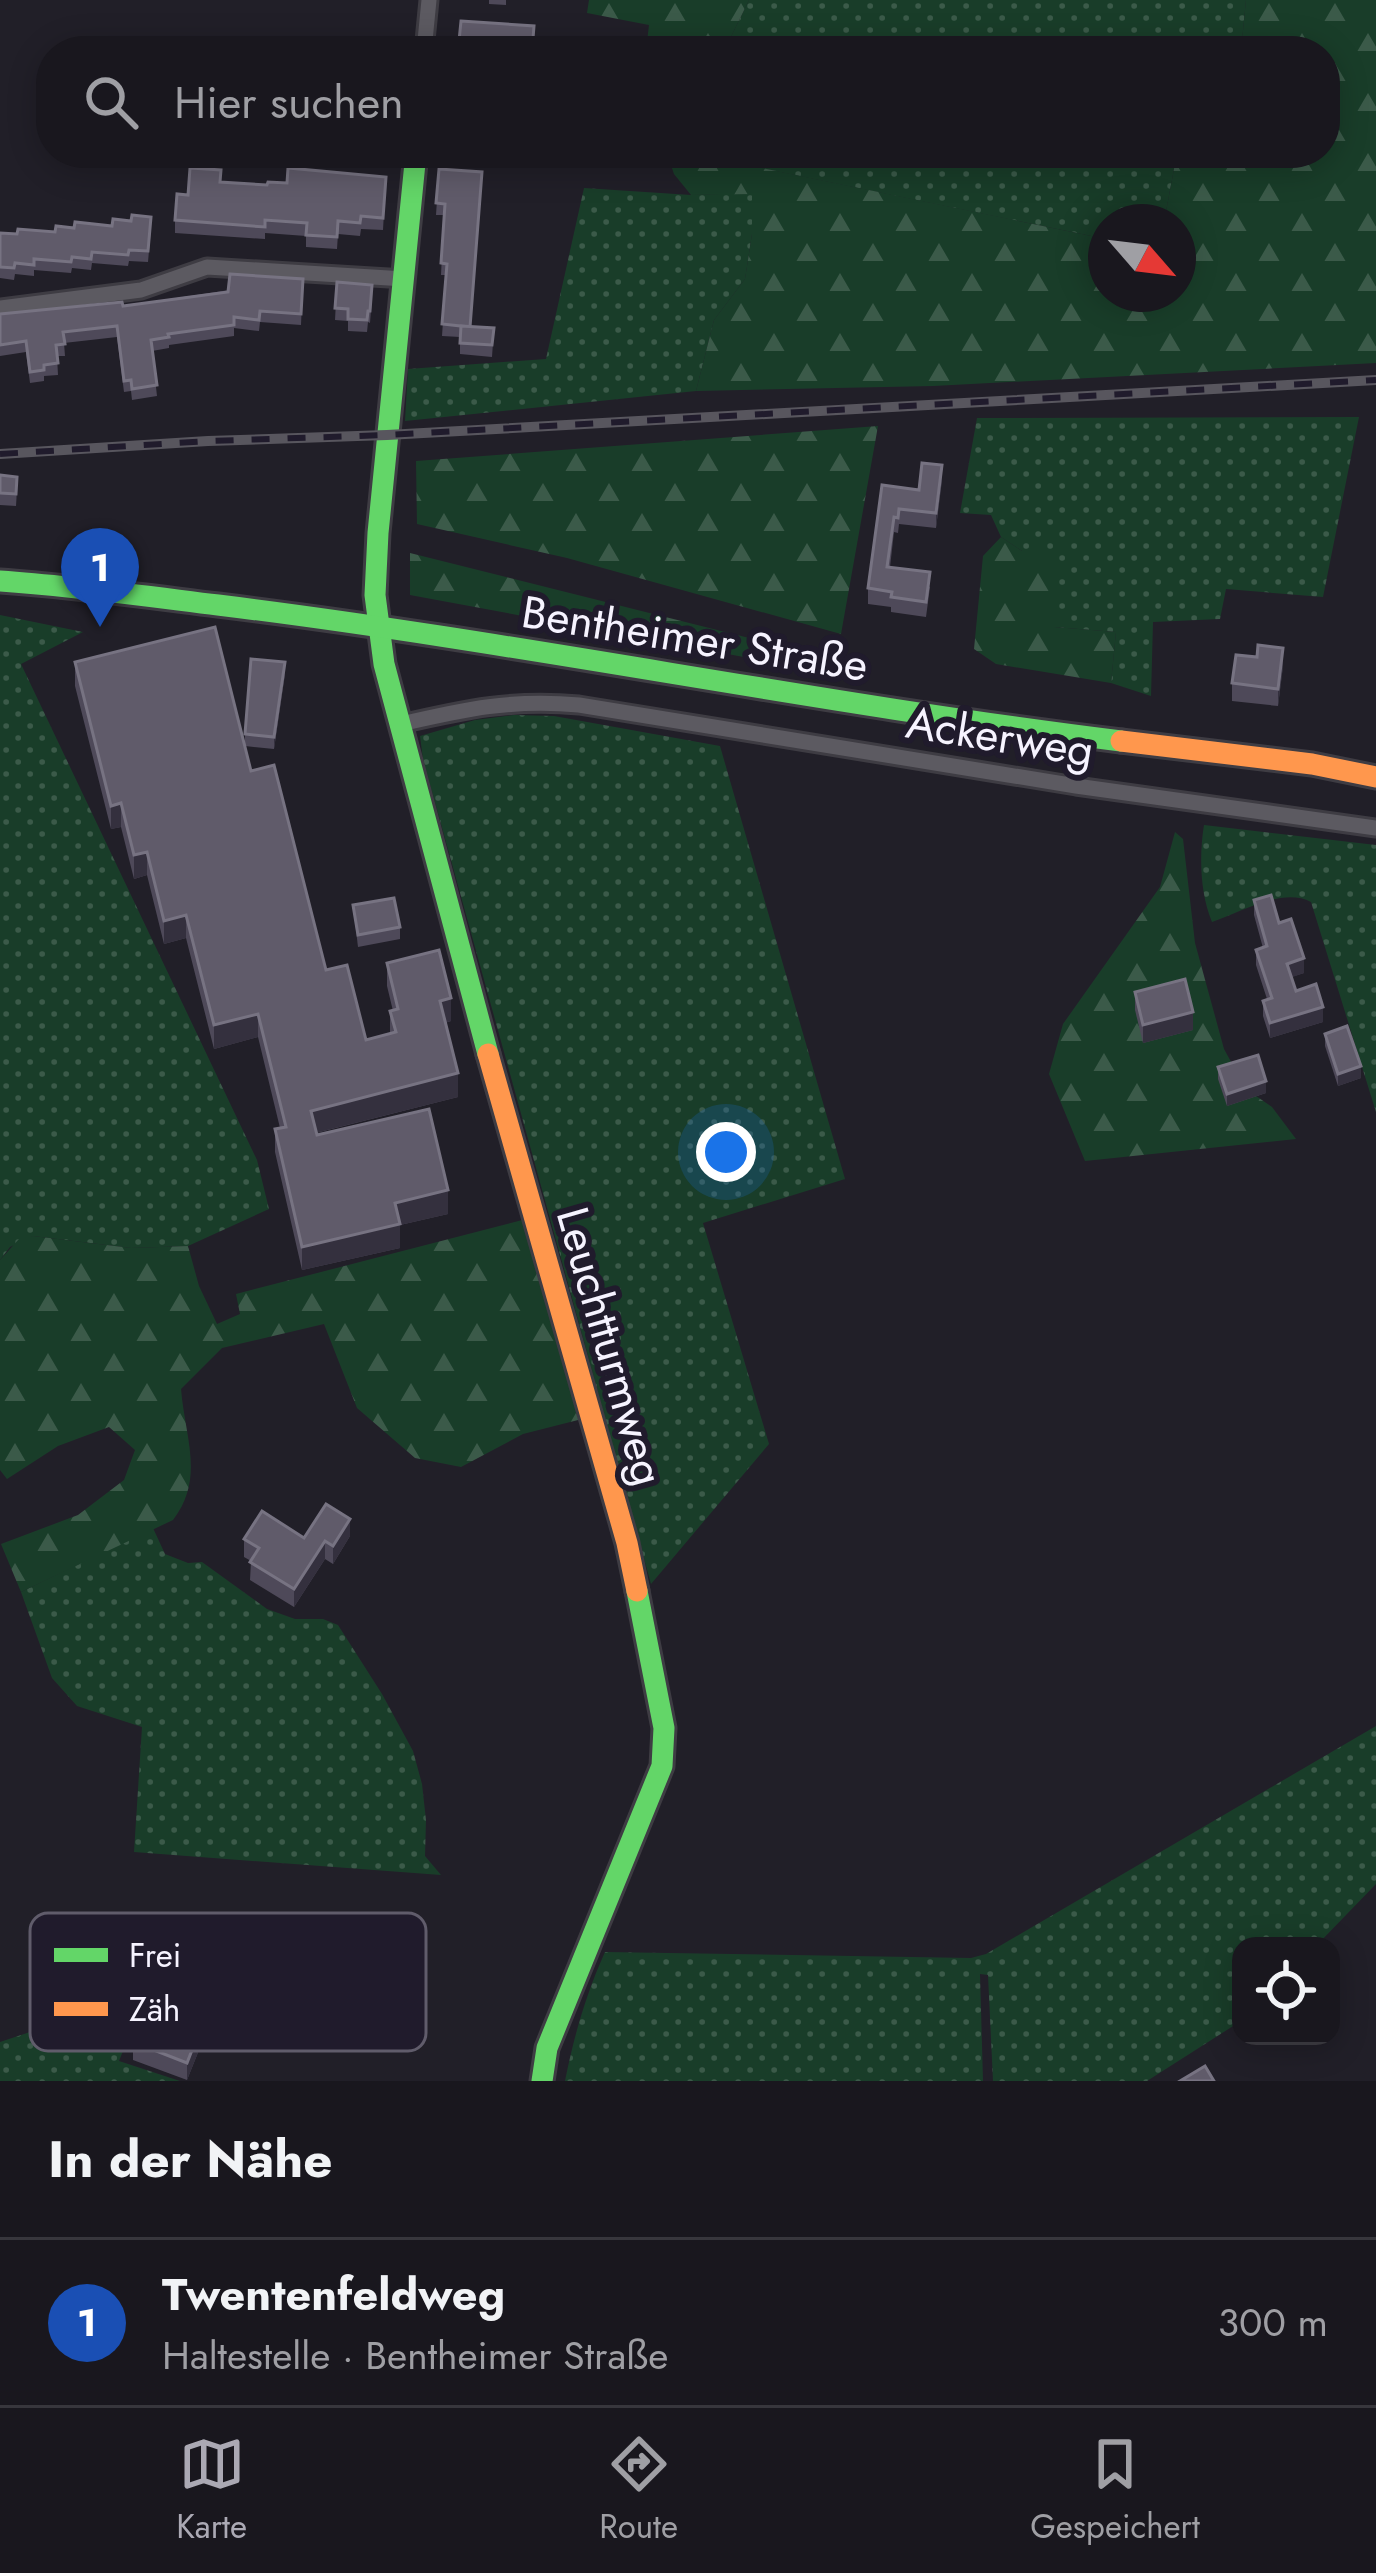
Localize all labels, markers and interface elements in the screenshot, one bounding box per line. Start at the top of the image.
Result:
search box [36,36,1340,168]
icon: search [78,69,144,135]
text: Hier suchen [174,70,404,135]
north arrow [1088,204,1196,312]
pin: 1 [61,528,139,627]
street label: Bentheimer Straße [517,579,873,698]
street label: Ackerweg [901,690,1098,783]
your location [696,1122,756,1182]
street label: Leuchtturmweg [540,1199,681,1493]
legend [30,1913,426,2051]
text: Frei [129,1932,181,1979]
map controls [1232,1937,1340,2045]
button: locate [1232,1937,1340,2045]
text: Zäh [129,1986,180,2033]
text: In der Nähe [48,2122,332,2196]
text: Twentenfeldweg [162,2262,505,2327]
text: 1 [77,2294,97,2351]
text: 300 m [1218,2294,1328,2351]
text: Haltestelle · Bentheimer Straße [162,2327,668,2384]
tab: Karte [176,2431,247,2550]
tab: Route [599,2431,678,2550]
tab: Gespeichert [1030,2431,1200,2550]

